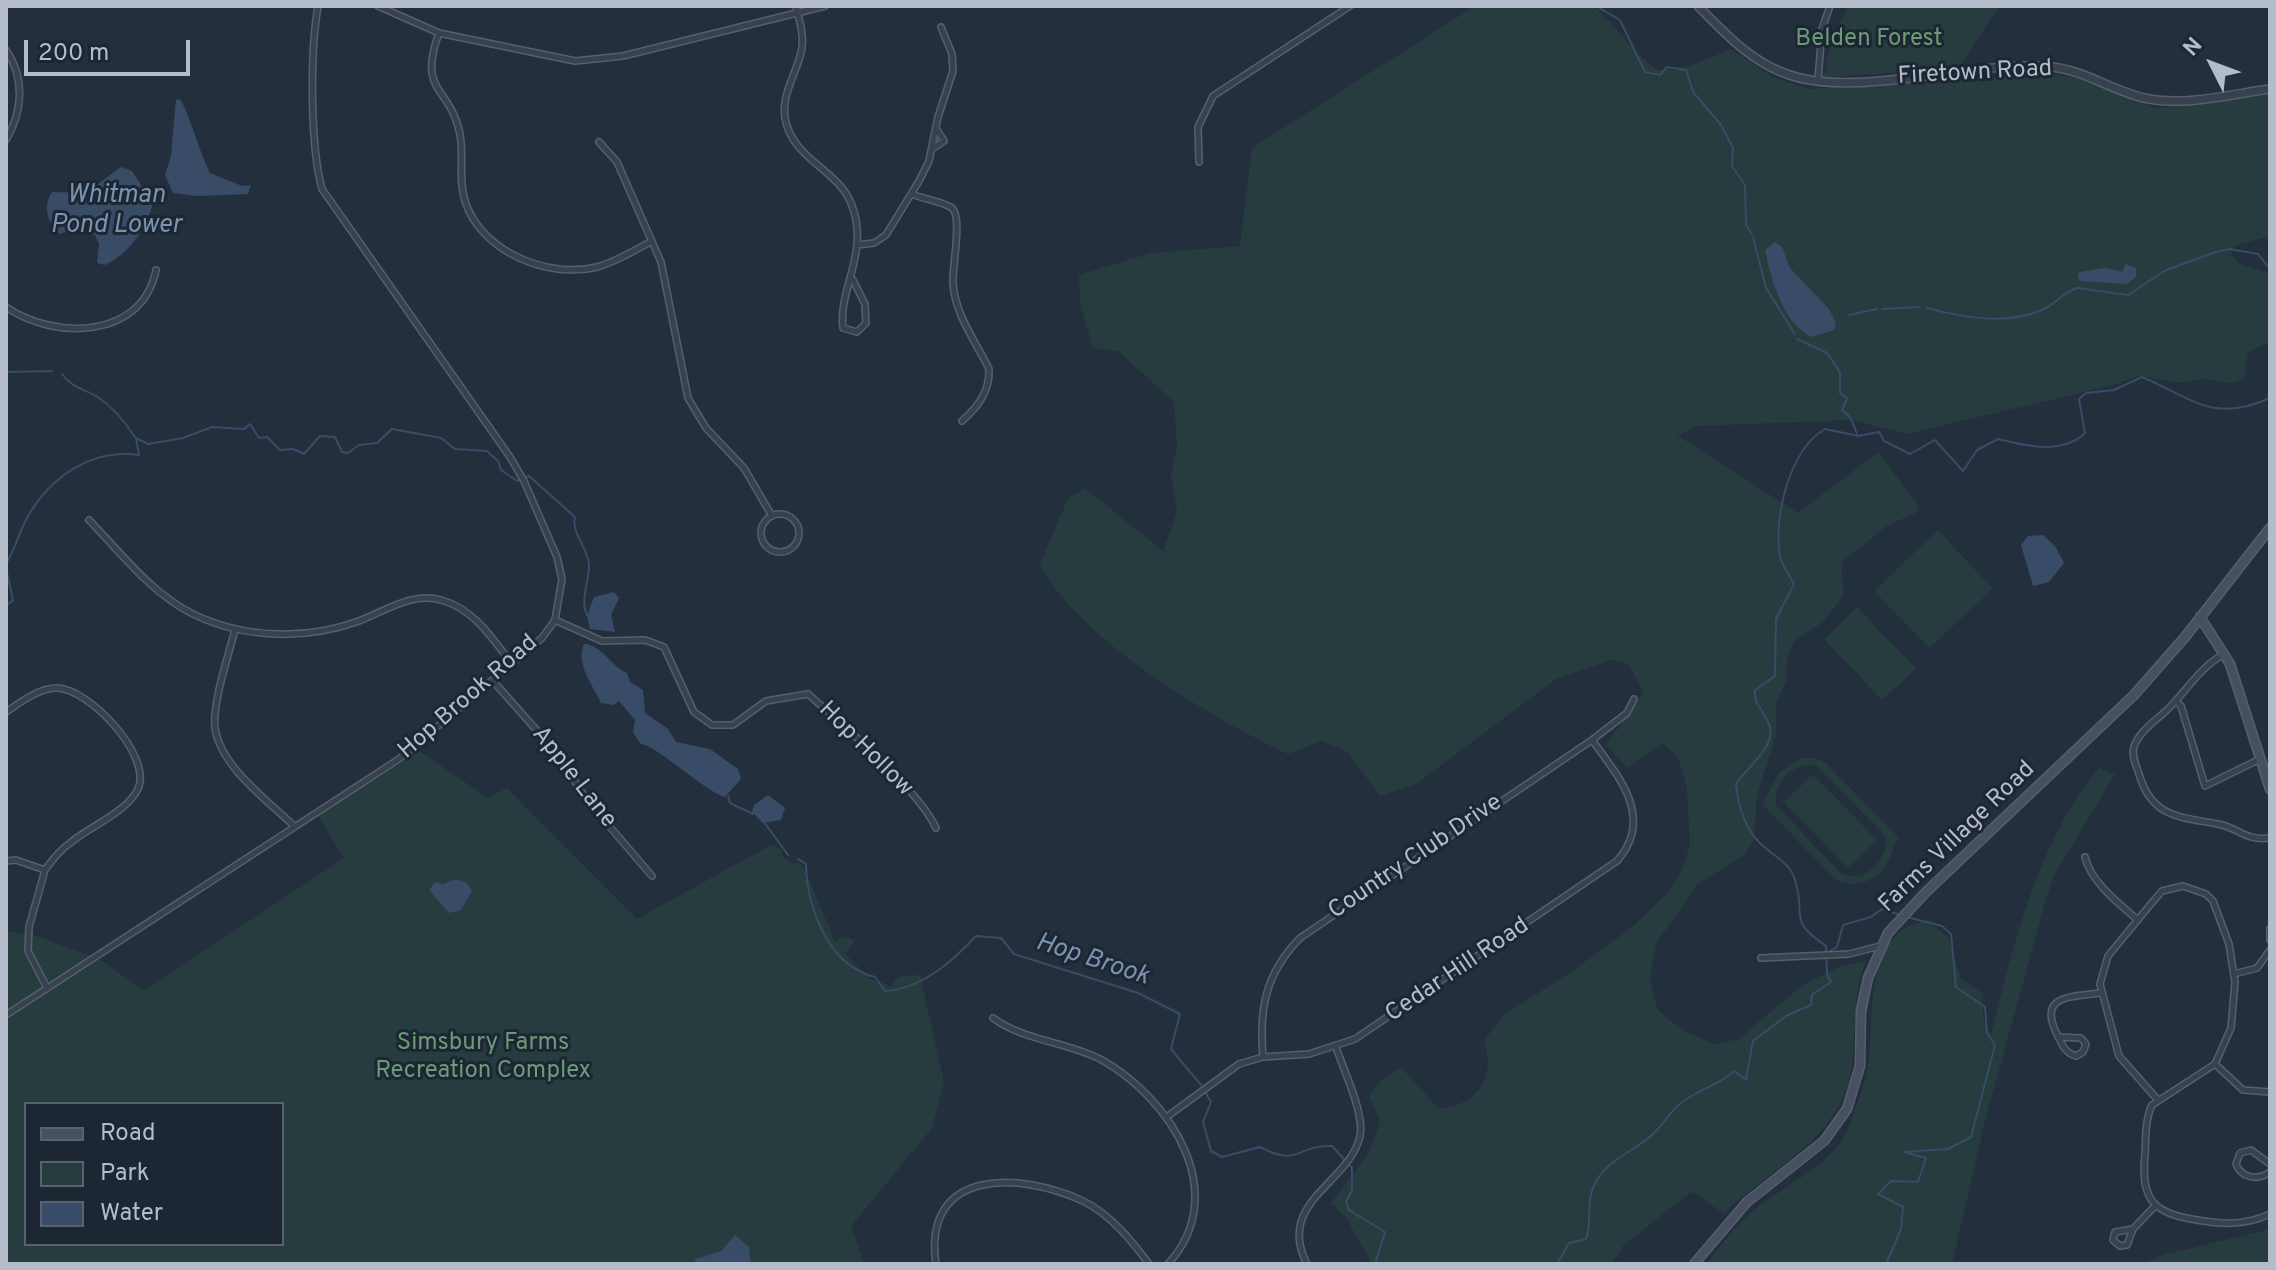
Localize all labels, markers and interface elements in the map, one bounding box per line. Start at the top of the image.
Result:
scale bar [28,24,194,74]
north arrow [2172,24,2252,104]
park label: Belden Forest [1795,26,1943,54]
text: N [2178,33,2209,63]
text: 200 m [38,39,109,69]
street label: Firetown Road [1897,56,2053,92]
water label: Whitman Pond Lower [50,181,182,242]
street label: Hop Brook Road [394,630,544,766]
street label: Hop Hollow [812,697,918,803]
street label: Apple Lane [524,721,622,835]
street label: Farms Village Road [1874,756,2042,920]
street label: Country Club Drive [1324,789,1508,927]
street label: Cedar Hill Road [1381,912,1535,1030]
water label: Hop Brook [1031,928,1153,994]
park label: Simsbury Farms Recreation Complex [375,1030,591,1086]
legend [24,1102,284,1246]
text: Road [100,1119,156,1149]
text: Park [100,1159,150,1189]
text: Water [100,1199,163,1229]

